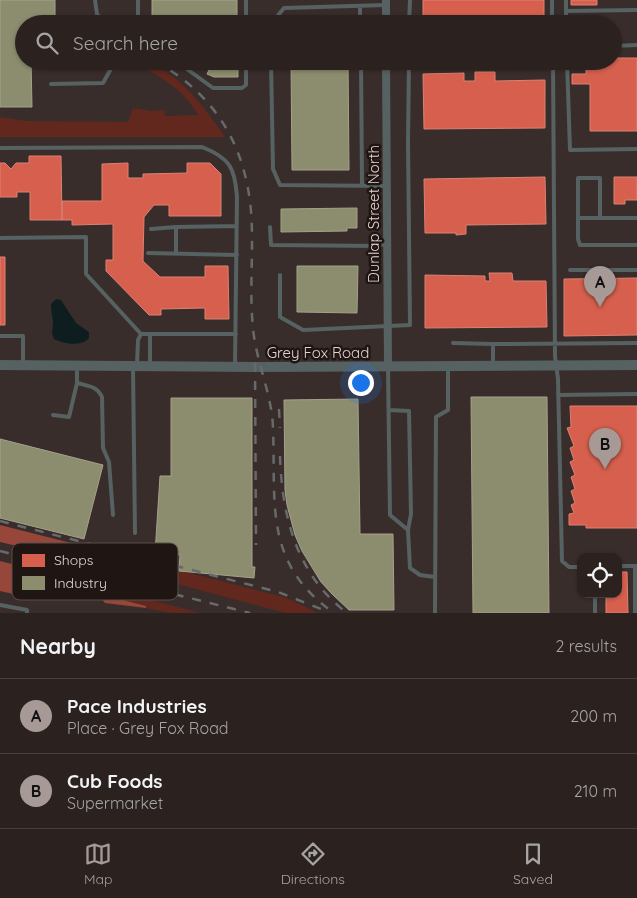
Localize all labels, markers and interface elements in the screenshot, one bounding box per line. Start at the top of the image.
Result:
search box [15,15,622,70]
icon: search [33,29,61,57]
text: Search here [73,31,178,55]
street label: Dunlap Street North [364,145,383,283]
pin: A [584,266,616,307]
street label: Grey Fox Road [267,343,369,362]
your location [348,370,374,396]
pin: B [589,428,621,469]
legend [12,543,178,600]
text: Shops [54,551,93,569]
map controls [577,553,622,598]
button: locate [577,553,622,598]
text: Industry [54,574,107,592]
text: Nearby [20,633,96,659]
text: 2 results [555,636,617,656]
text: Pace Industries [67,694,207,718]
text: A [31,706,41,726]
text: 200 m [570,706,617,726]
text: Place · Grey Fox Road [67,718,229,738]
text: Cub Foods [67,769,163,793]
text: B [31,781,41,801]
text: 210 m [574,781,617,801]
text: Supermarket [67,793,163,813]
tab: Map [84,840,113,888]
tab: Directions [281,840,345,888]
tab: Saved [513,840,553,888]

